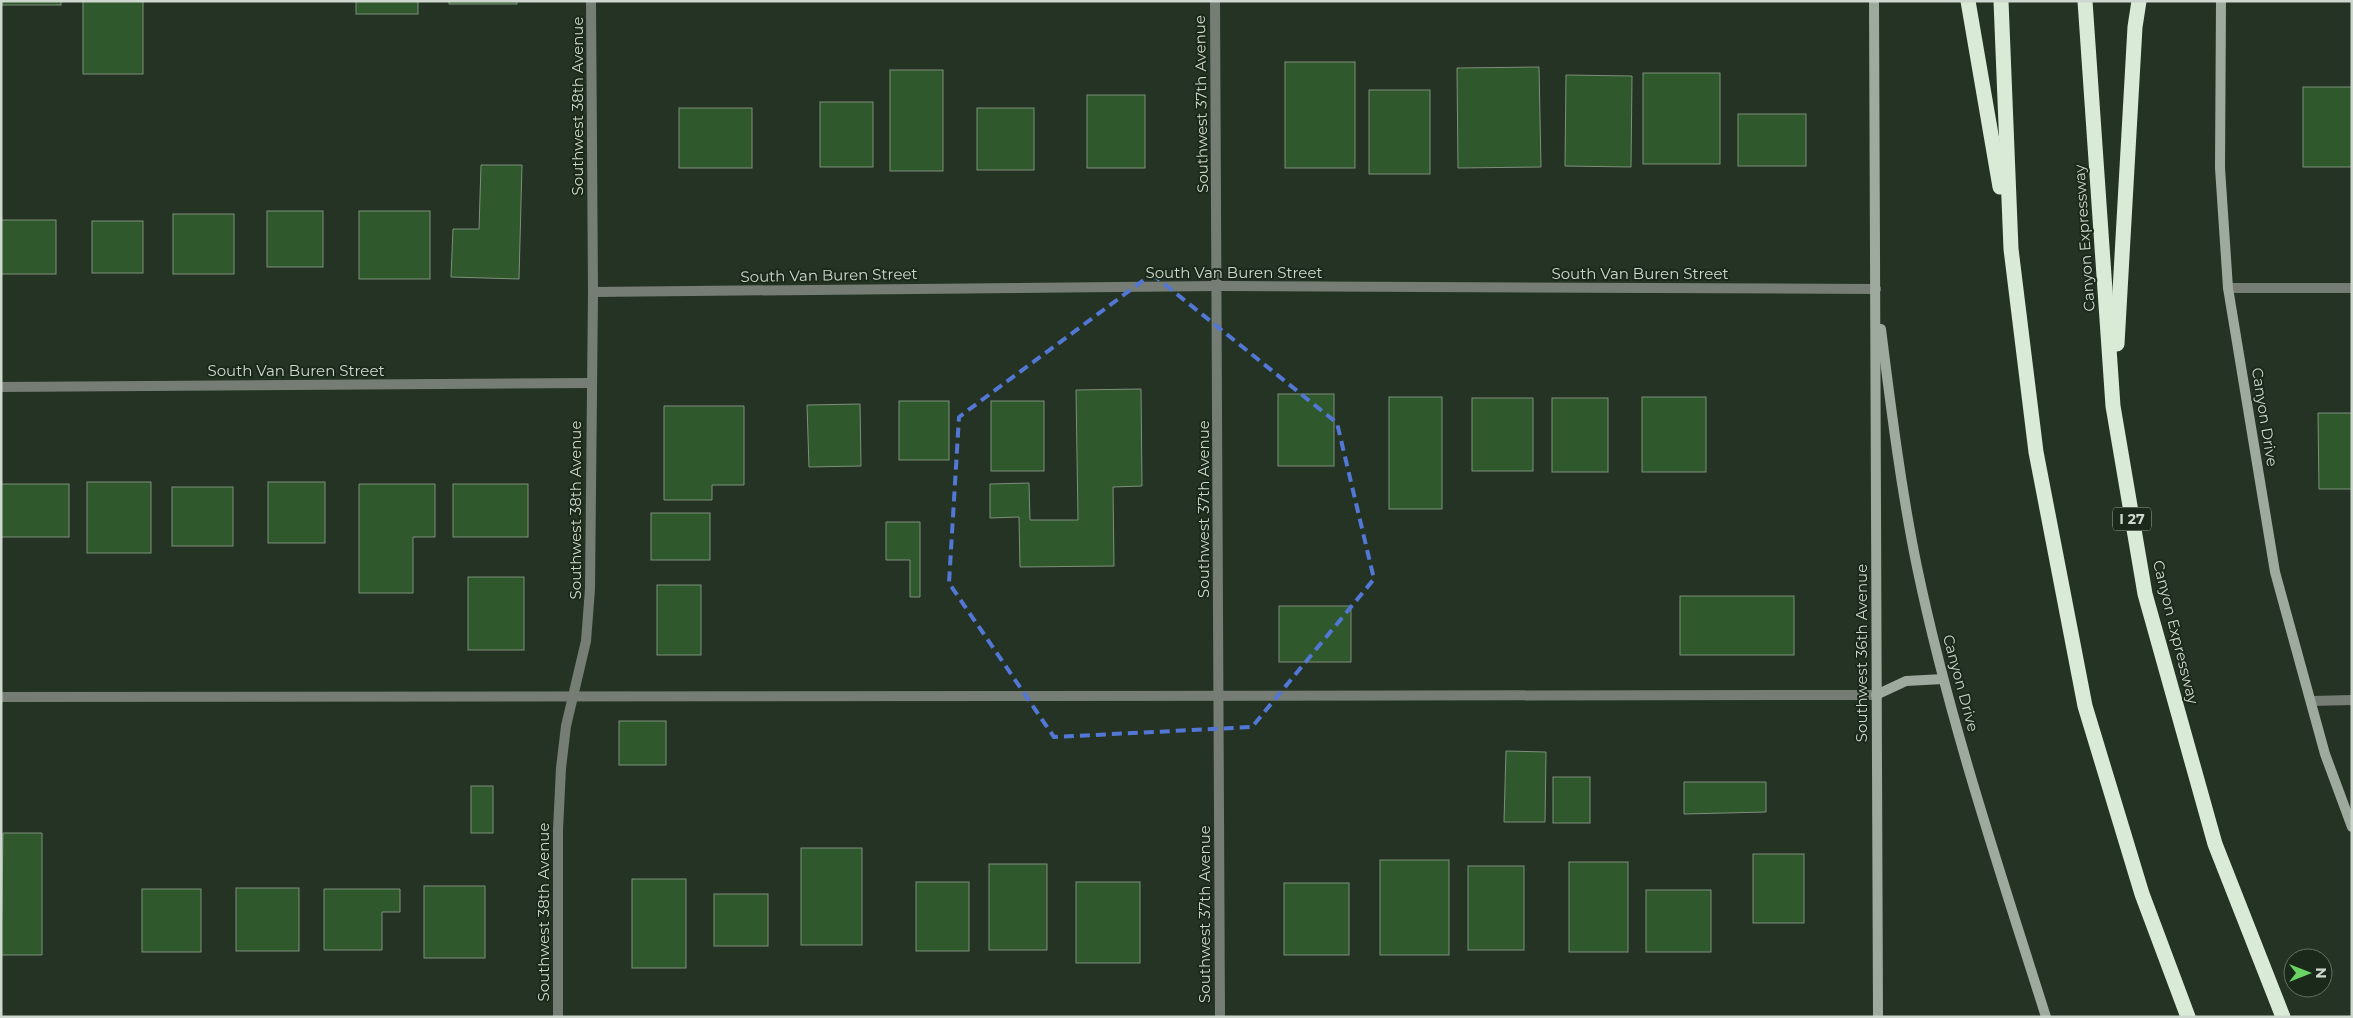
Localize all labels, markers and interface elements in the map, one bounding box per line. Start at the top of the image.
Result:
street label: Southwest 37th Avenue [1190,15,1212,193]
street label: Southwest 38th Avenue [568,17,587,195]
street label: Canyon Expressway [2069,163,2099,312]
street label: South Van Buren Street [1145,263,1323,282]
street label: South Van Buren Street [740,264,918,286]
street label: South Van Buren Street [1551,264,1729,283]
street label: South Van Buren Street [207,361,385,380]
street label: Canyon Drive [2248,366,2282,468]
street label: Southwest 37th Avenue [1194,420,1213,598]
street label: Southwest 38th Avenue [566,421,585,599]
road number: I 27 [2113,508,2151,530]
street label: Canyon Expressway [2149,558,2203,707]
street label: Southwest 36th Avenue [1852,564,1871,742]
street label: Canyon Drive [1939,632,1983,734]
street label: Southwest 38th Avenue [534,823,553,1001]
street label: Southwest 37th Avenue [1195,825,1214,1003]
north arrow [2283,948,2333,998]
text: N [2312,967,2330,979]

